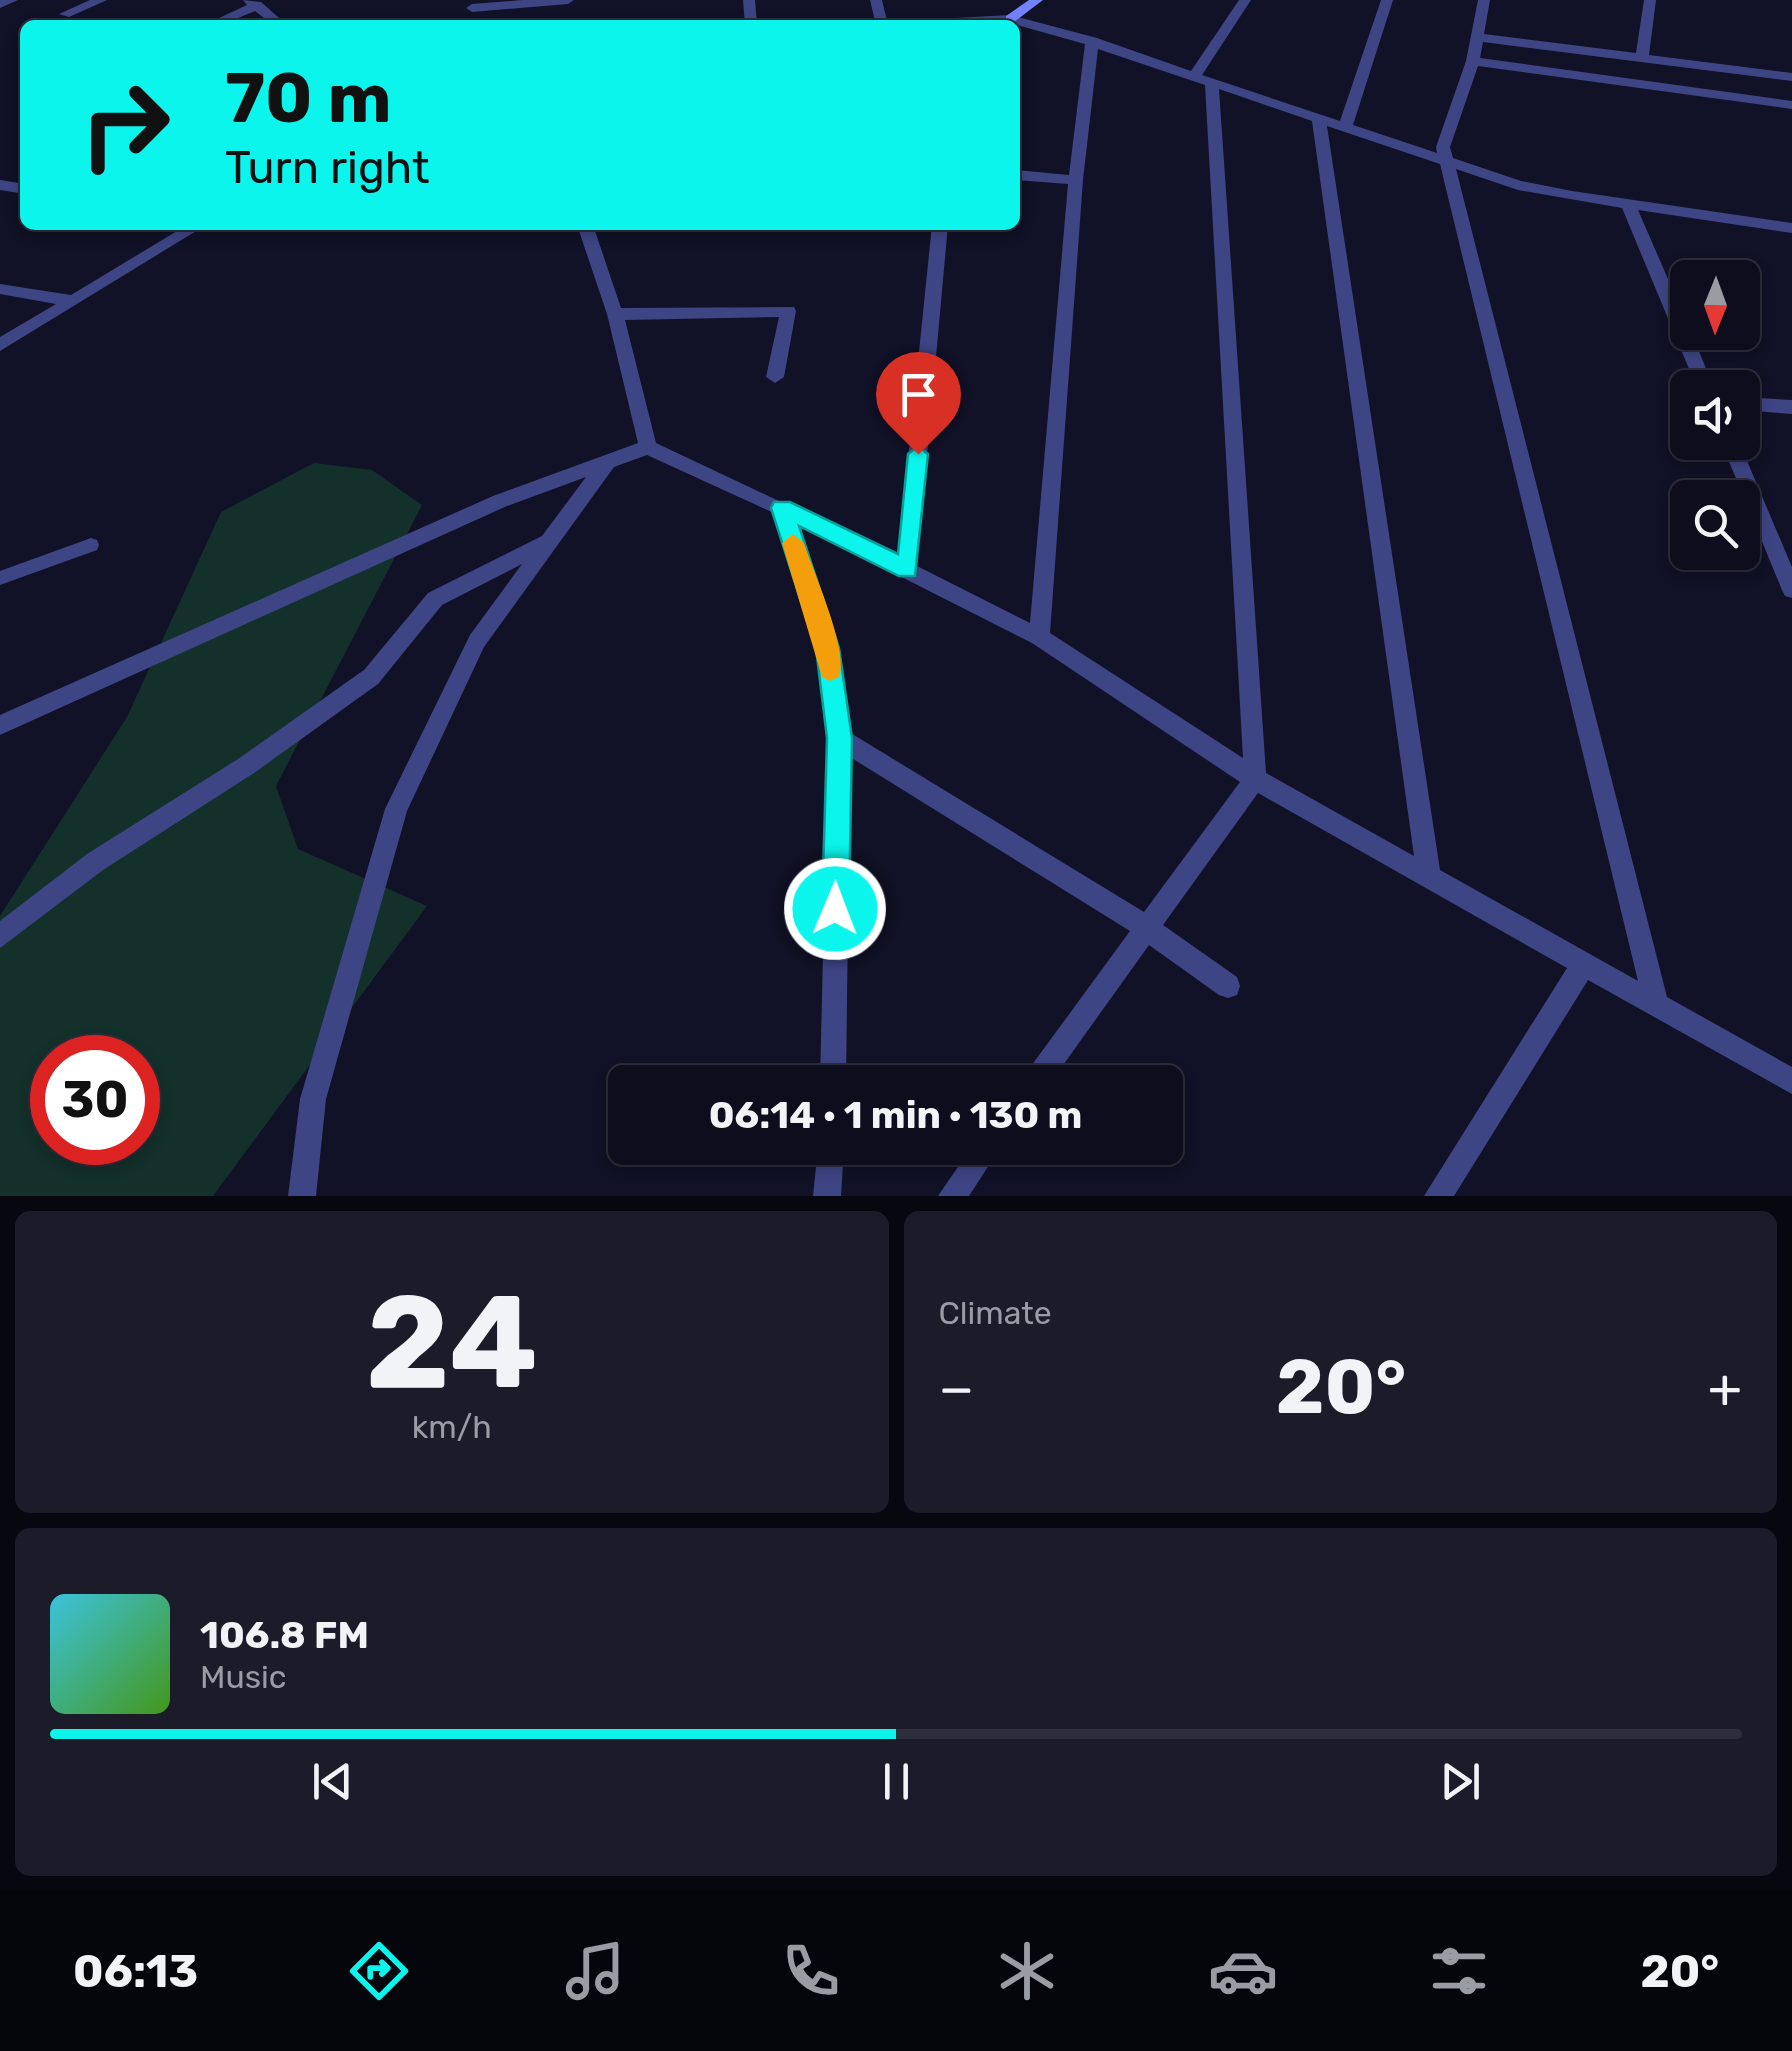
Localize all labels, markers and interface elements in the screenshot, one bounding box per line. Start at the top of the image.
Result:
text: 70 m [225,57,392,140]
icon: right [60,60,190,190]
text: Turn right [225,141,429,194]
north arrow [1670,260,1760,350]
map controls [1670,260,1760,570]
pin [876,352,961,455]
icon: arrive [891,367,946,422]
button: sound [1670,370,1760,460]
button: search [1670,480,1760,570]
position arrow [783,857,887,961]
speed limit sign: 30 [30,1035,160,1165]
text: 06:14 · 1 min · 130 m [709,1092,1082,1138]
text: 24 [365,1265,538,1420]
text: Climate [939,1294,1052,1332]
text: 20° [1276,1343,1406,1432]
text: − [939,1356,974,1421]
text: + [1708,1356,1742,1421]
text: km/h [412,1408,492,1446]
text: 106.8 FM [200,1612,369,1658]
text: Music [200,1658,286,1696]
icon: previous [305,1754,360,1809]
icon: pause [869,1754,924,1809]
icon: next [1433,1754,1488,1809]
icon: directions [344,1936,414,2006]
icon: music [560,1936,630,2006]
icon: phone [776,1936,846,2006]
icon: climate [992,1936,1062,2006]
icon: car [1208,1936,1278,2006]
icon: filters [1424,1936,1494,2006]
text: 06:13 [73,1945,198,1998]
text: 20° [1641,1945,1719,1998]

